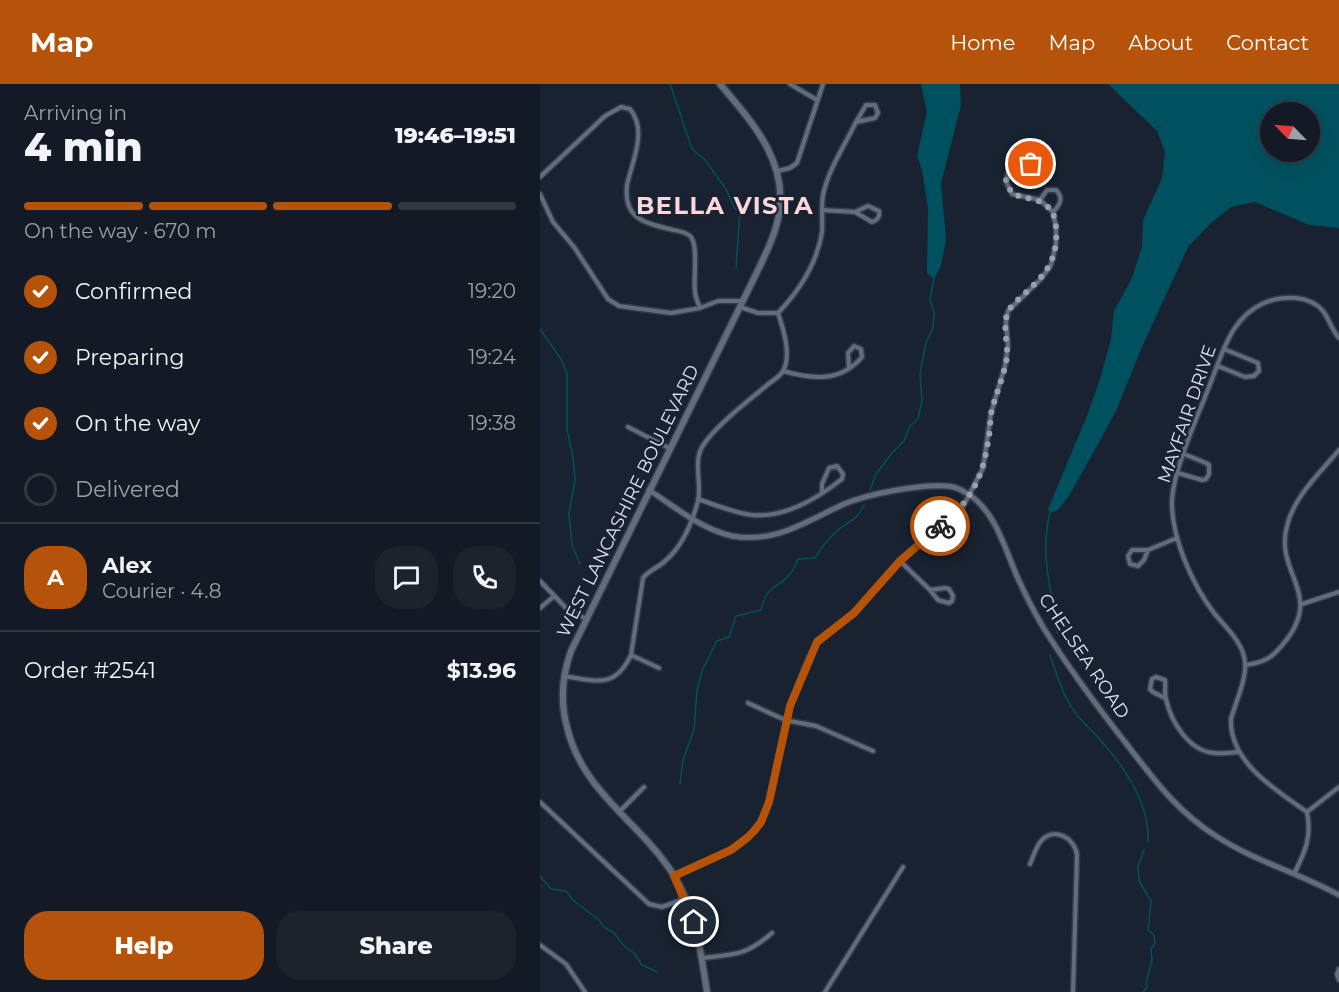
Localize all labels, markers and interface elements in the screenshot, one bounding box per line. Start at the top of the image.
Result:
text: Map [30,25,93,59]
text: Home [950,30,1015,55]
text: Map [1048,30,1095,55]
text: About [1128,30,1193,55]
text: Contact [1226,30,1309,55]
text: Arriving in [24,101,127,125]
north arrow [1260,102,1320,162]
map controls [1260,102,1320,162]
text: 19:46–19:51 [395,122,516,149]
text: 4 min [24,123,143,171]
pin [1005,138,1056,189]
icon: bag [1014,147,1047,180]
district label: BELLA VISTA [636,191,814,220]
text: On the way · 670 m [24,219,217,243]
icon: check [24,275,57,308]
text: Confirmed [75,278,192,305]
text: 19:20 [468,279,516,303]
icon: check [24,341,57,374]
street label: MAYFAIR DRIVE [1153,342,1221,486]
text: Preparing [75,344,184,371]
text: 19:24 [468,345,516,369]
street label: WEST LANCASHIRE BOULEVARD [552,361,704,641]
icon: check [24,407,57,440]
text: On the way [75,410,200,437]
text: 19:38 [468,411,516,435]
text: Delivered [75,476,180,503]
courier [910,496,970,556]
icon: bike [924,510,957,543]
button: chat [375,546,438,609]
button: phone [453,546,516,609]
text: Alex [102,552,152,579]
text: A [47,564,64,591]
text: Courier · 4.8 [102,579,221,603]
street label: CHELSEA ROAD [1034,589,1134,723]
text: Order #2541 [24,657,156,684]
text: $13.96 [447,657,516,684]
pin [668,896,719,947]
icon: home [677,905,710,938]
button: Help [24,911,264,980]
button: Share [276,911,516,980]

